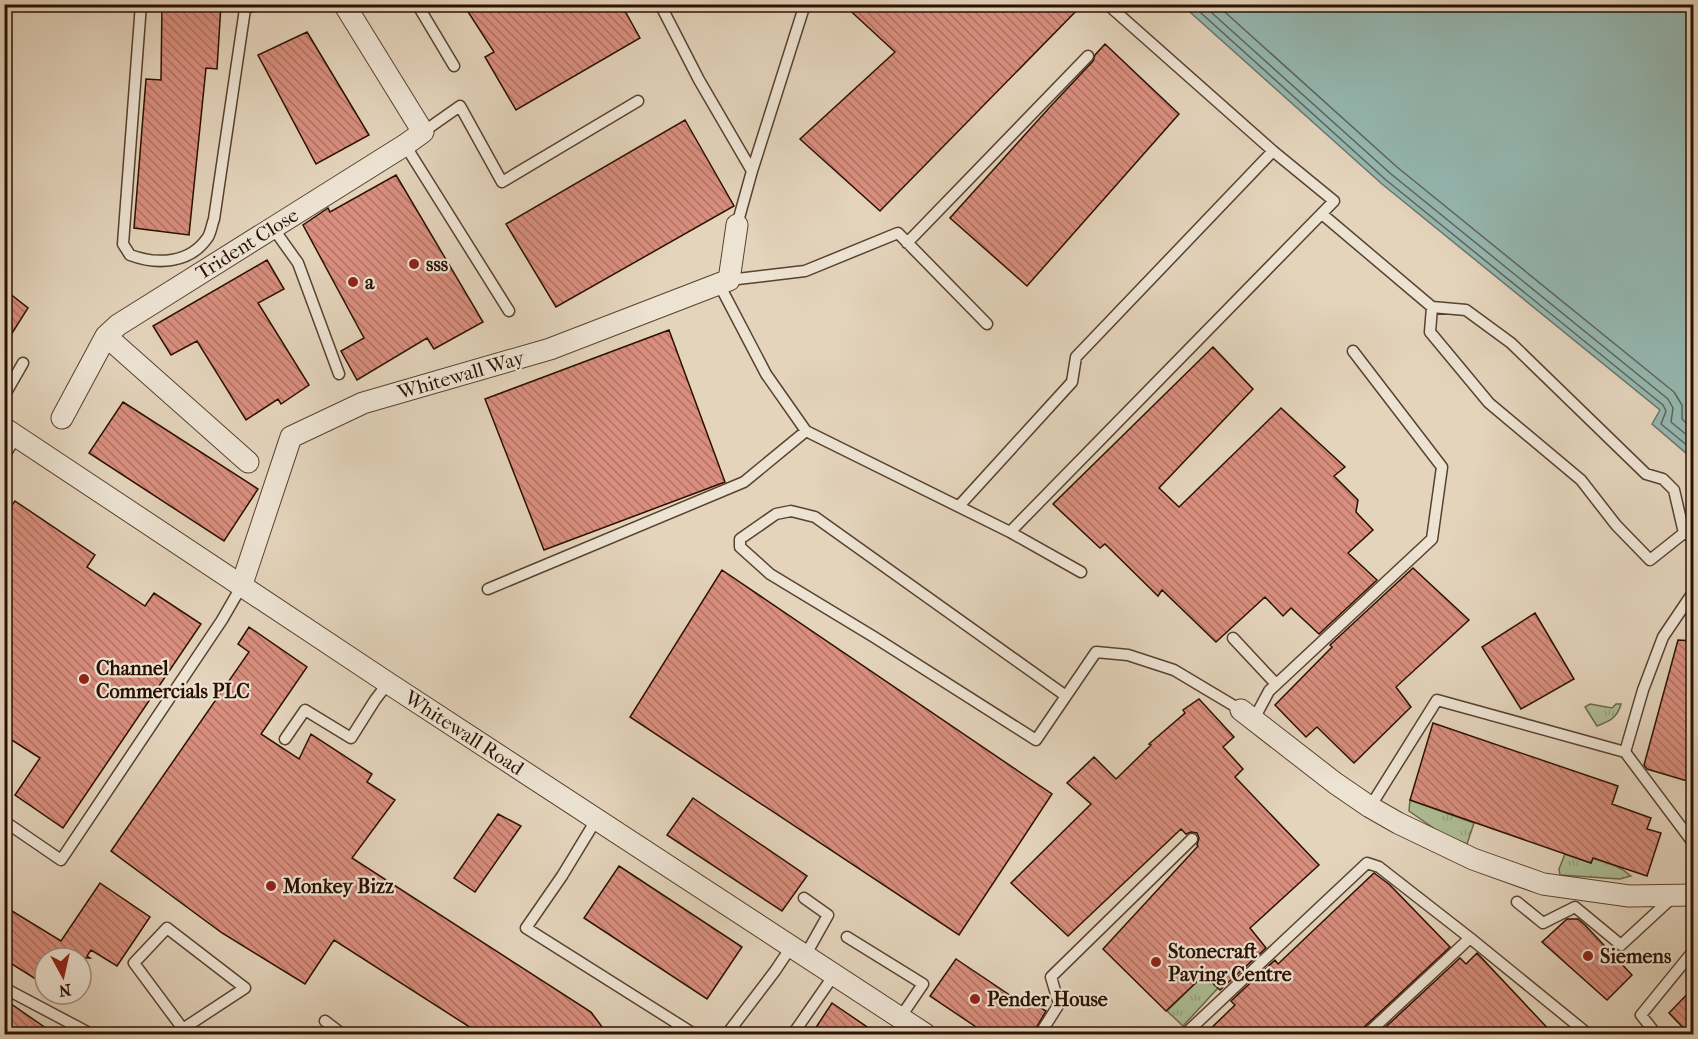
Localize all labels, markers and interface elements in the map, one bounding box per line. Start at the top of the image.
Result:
street label: Trident Close [192,203,303,285]
place label: sss [426,253,449,276]
marker: sss [407,257,421,271]
place label: a [365,271,375,294]
marker: a [346,275,360,289]
street label: Whitewall Way [394,346,528,404]
place label: Channel Commercials PLC [96,657,250,703]
marker: Channel Commercials PLC [77,672,91,686]
street label: Whitewall Road [399,685,529,781]
place label: Monkey Bizz [282,875,394,898]
marker: Monkey Bizz [264,879,278,893]
place label: Stonecraft Paving Centre [1168,940,1292,986]
place label: Siemens [1600,945,1672,968]
north arrow [33,946,93,1006]
marker: Siemens [1581,949,1595,963]
marker: Stonecraft Paving Centre [1149,955,1163,969]
text: N [57,980,72,1001]
place label: Pender House [987,988,1108,1011]
marker: Pender House [968,992,982,1006]

